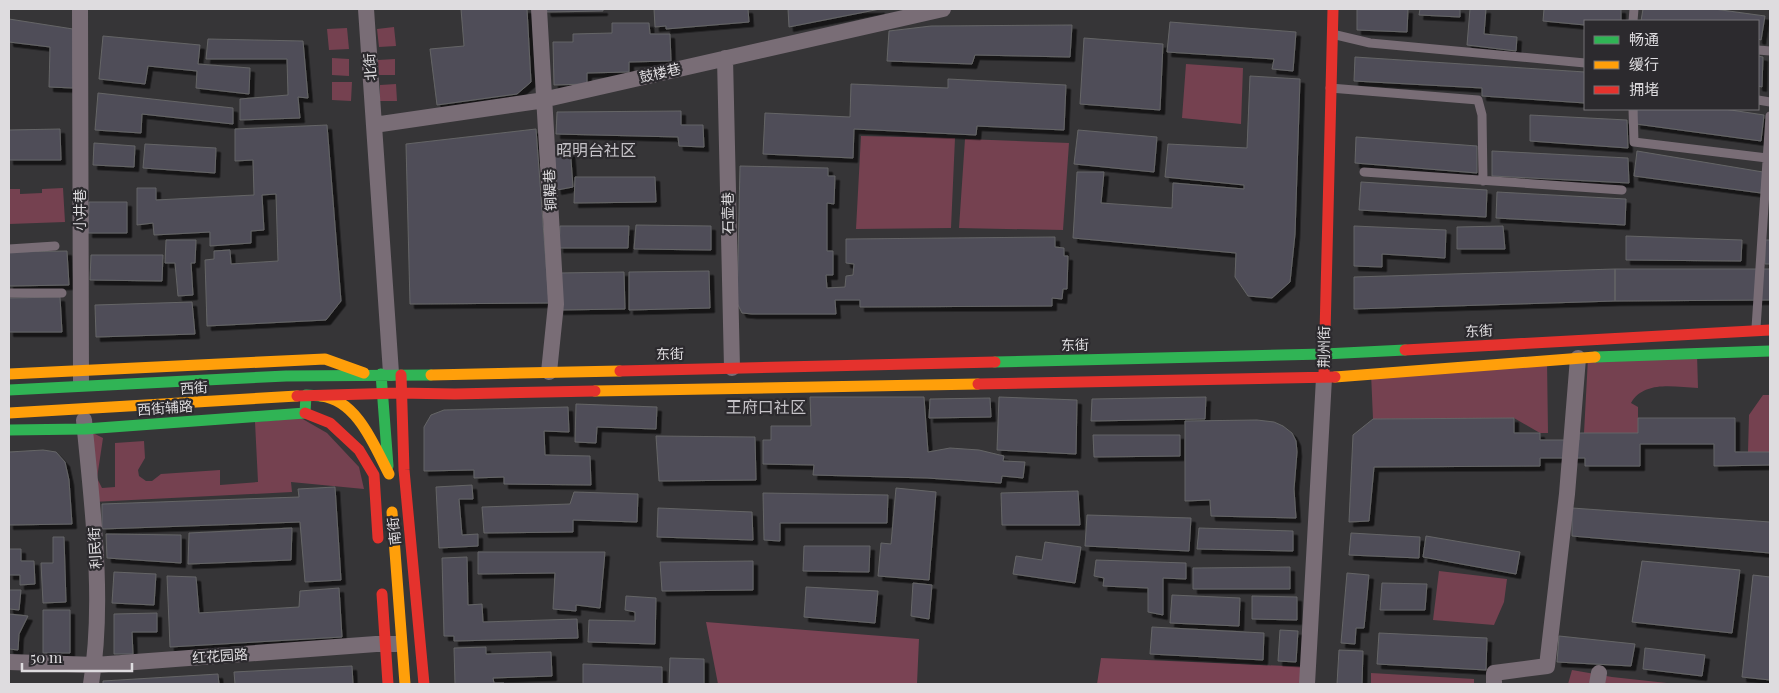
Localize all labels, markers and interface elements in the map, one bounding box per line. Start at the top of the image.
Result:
legend [1584,20,1759,110]
text: 畅通 [1629,29,1659,49]
street label: 北街 [359,52,380,82]
text: 缓行 [1629,54,1659,74]
street label: 鼓楼巷 [637,59,682,86]
text: 拥堵 [1629,79,1659,99]
district label: 昭明台社区 [556,139,636,160]
street label: 铜鞮巷 [539,169,560,211]
street label: 小井巷 [70,189,89,231]
street label: 石壶巷 [718,192,737,234]
street label: 东街 [1464,320,1493,341]
street label: 荆州街 [1314,326,1333,368]
street label: 东街 [1061,335,1089,354]
street label: 东街 [656,344,684,363]
street label: 西街 [179,377,209,398]
street label: 西街辅路 [136,396,194,419]
district label: 王府口社区 [726,396,806,417]
street label: 南街 [383,516,404,546]
street label: 利民街 [84,527,105,569]
scale bar [22,640,132,672]
street label: 红花园路 [191,644,249,667]
text: 50 m [30,647,63,667]

